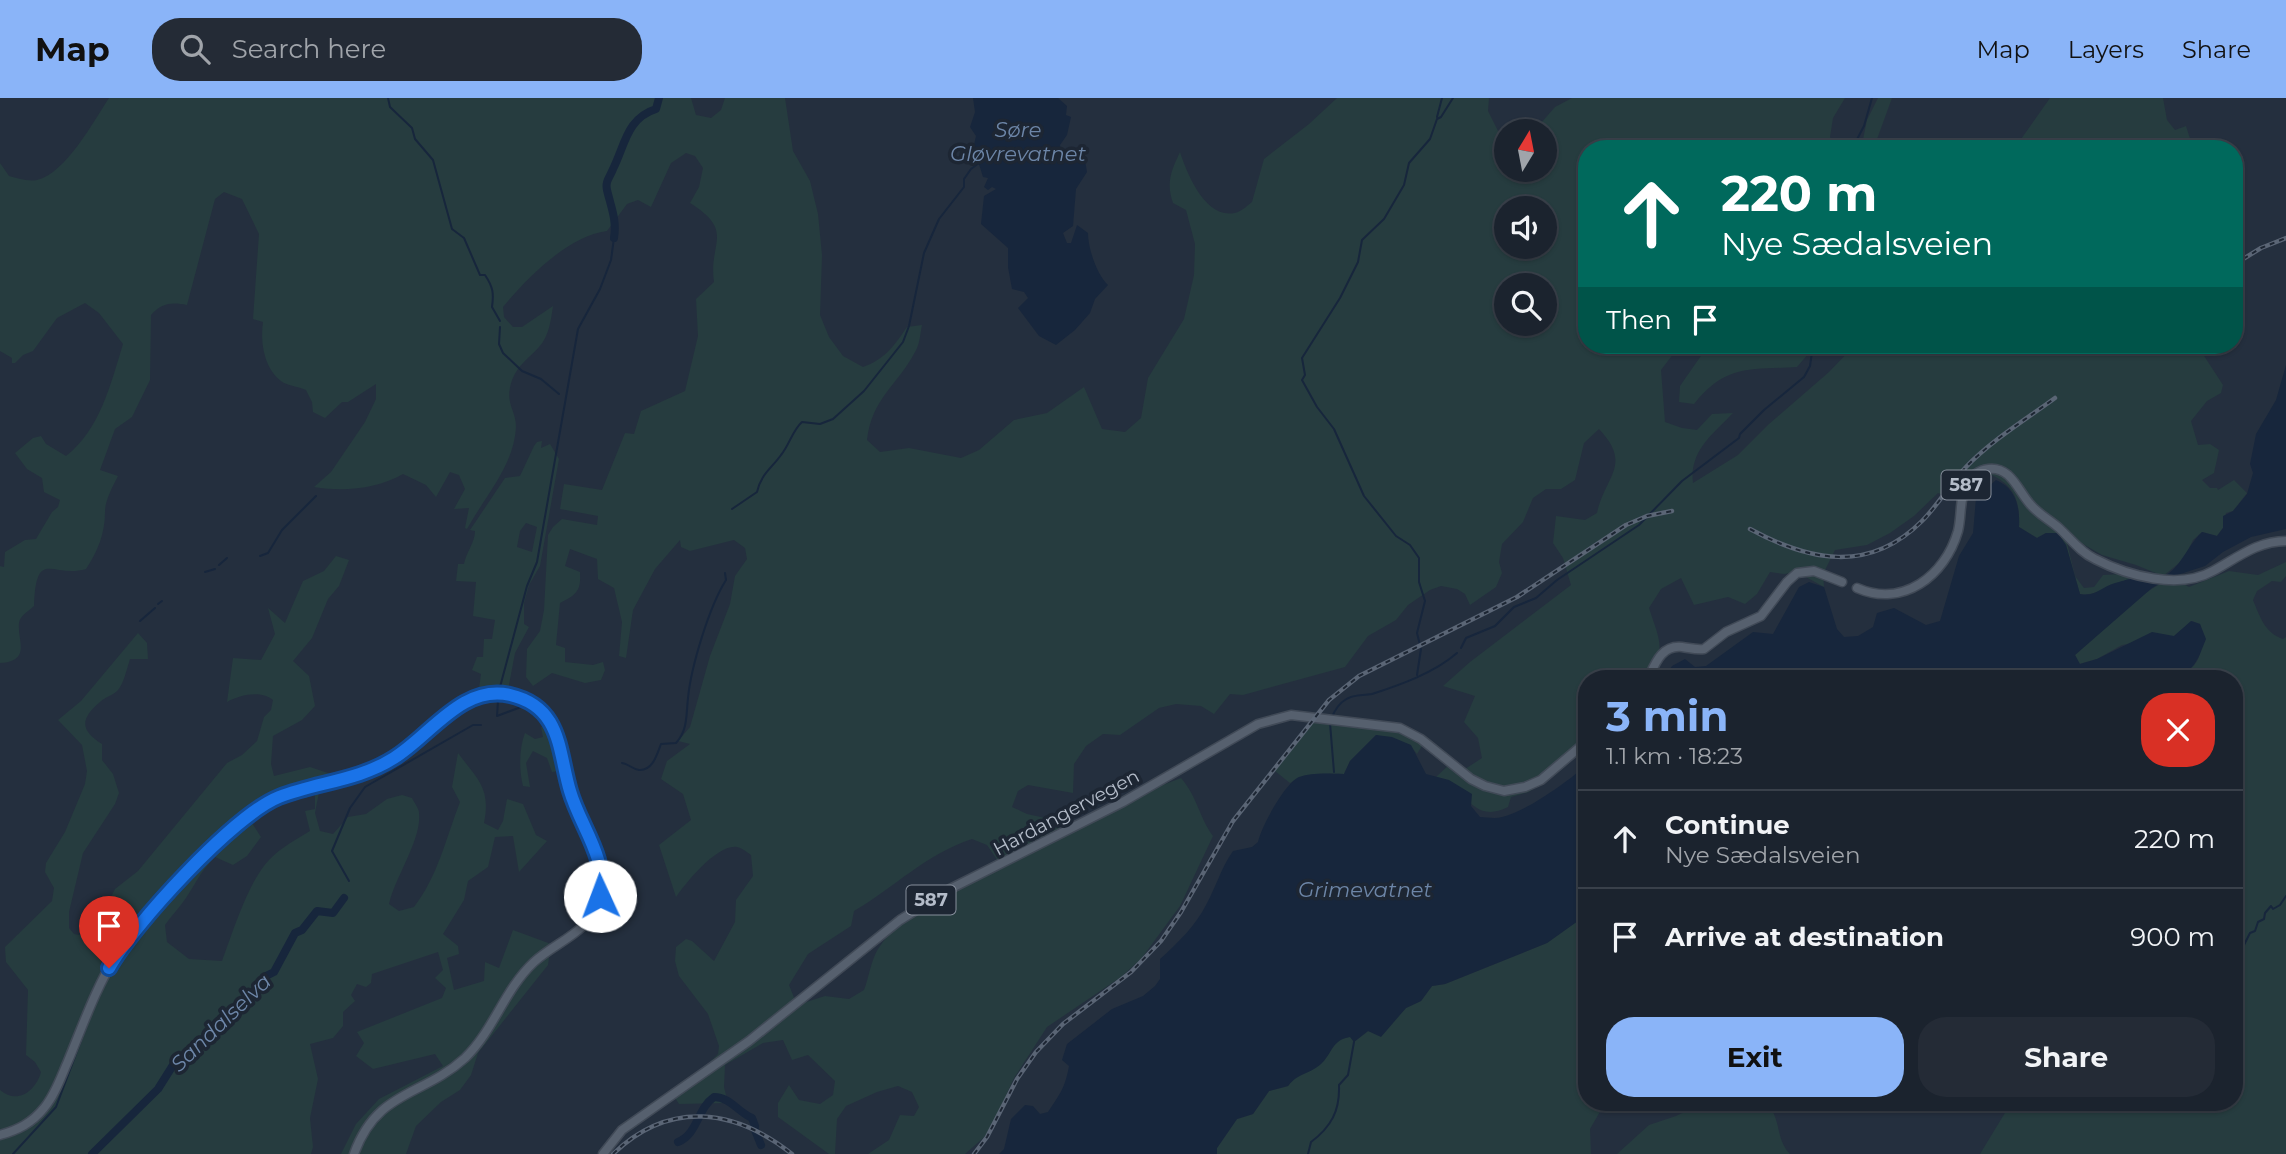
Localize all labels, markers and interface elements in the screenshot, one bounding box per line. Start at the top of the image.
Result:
search box [152,18,642,81]
text: Map [35,29,110,69]
icon: search [176,30,214,68]
text: Search here [232,33,386,65]
text: Map [1976,35,2030,64]
text: Layers [2068,35,2144,64]
text: Share [2182,35,2251,64]
water label: Søre Gløvrevatnet [950,117,1086,166]
north arrow [1494,119,1558,182]
map controls [1494,119,1557,336]
text: 220 m [1721,164,1877,223]
icon: ahead [1606,168,1697,259]
button: sound [1494,196,1557,259]
text: Nye Sædalsveien [1721,224,1993,263]
button: search [1494,273,1557,336]
icon: arrive [1686,301,1724,339]
text: Then [1606,304,1672,336]
road number: 587 [1941,470,1990,500]
text: 3 min [1606,690,1728,742]
button: close [2141,693,2215,767]
text: 1.1 km · 18:23 [1606,742,1743,770]
street label: Hardangervegen [989,764,1143,861]
text: Continue [1665,809,1790,841]
icon: ahead [1606,820,1644,858]
text: 220 m [2134,823,2215,855]
text: Nye Sædalsveien [1665,841,1861,869]
position arrow [563,859,637,933]
water label: Grimevatnet [1298,877,1433,902]
road number: 587 [906,886,956,914]
pin [79,896,139,968]
icon: arrive [90,907,128,945]
icon: arrive [1606,918,1644,956]
text: Arrive at destination [1665,921,1944,953]
text: 900 m [2130,921,2215,953]
water label: Sandalselva [165,969,276,1077]
button: Exit [1606,1017,1904,1097]
button: Share [1918,1017,2215,1097]

